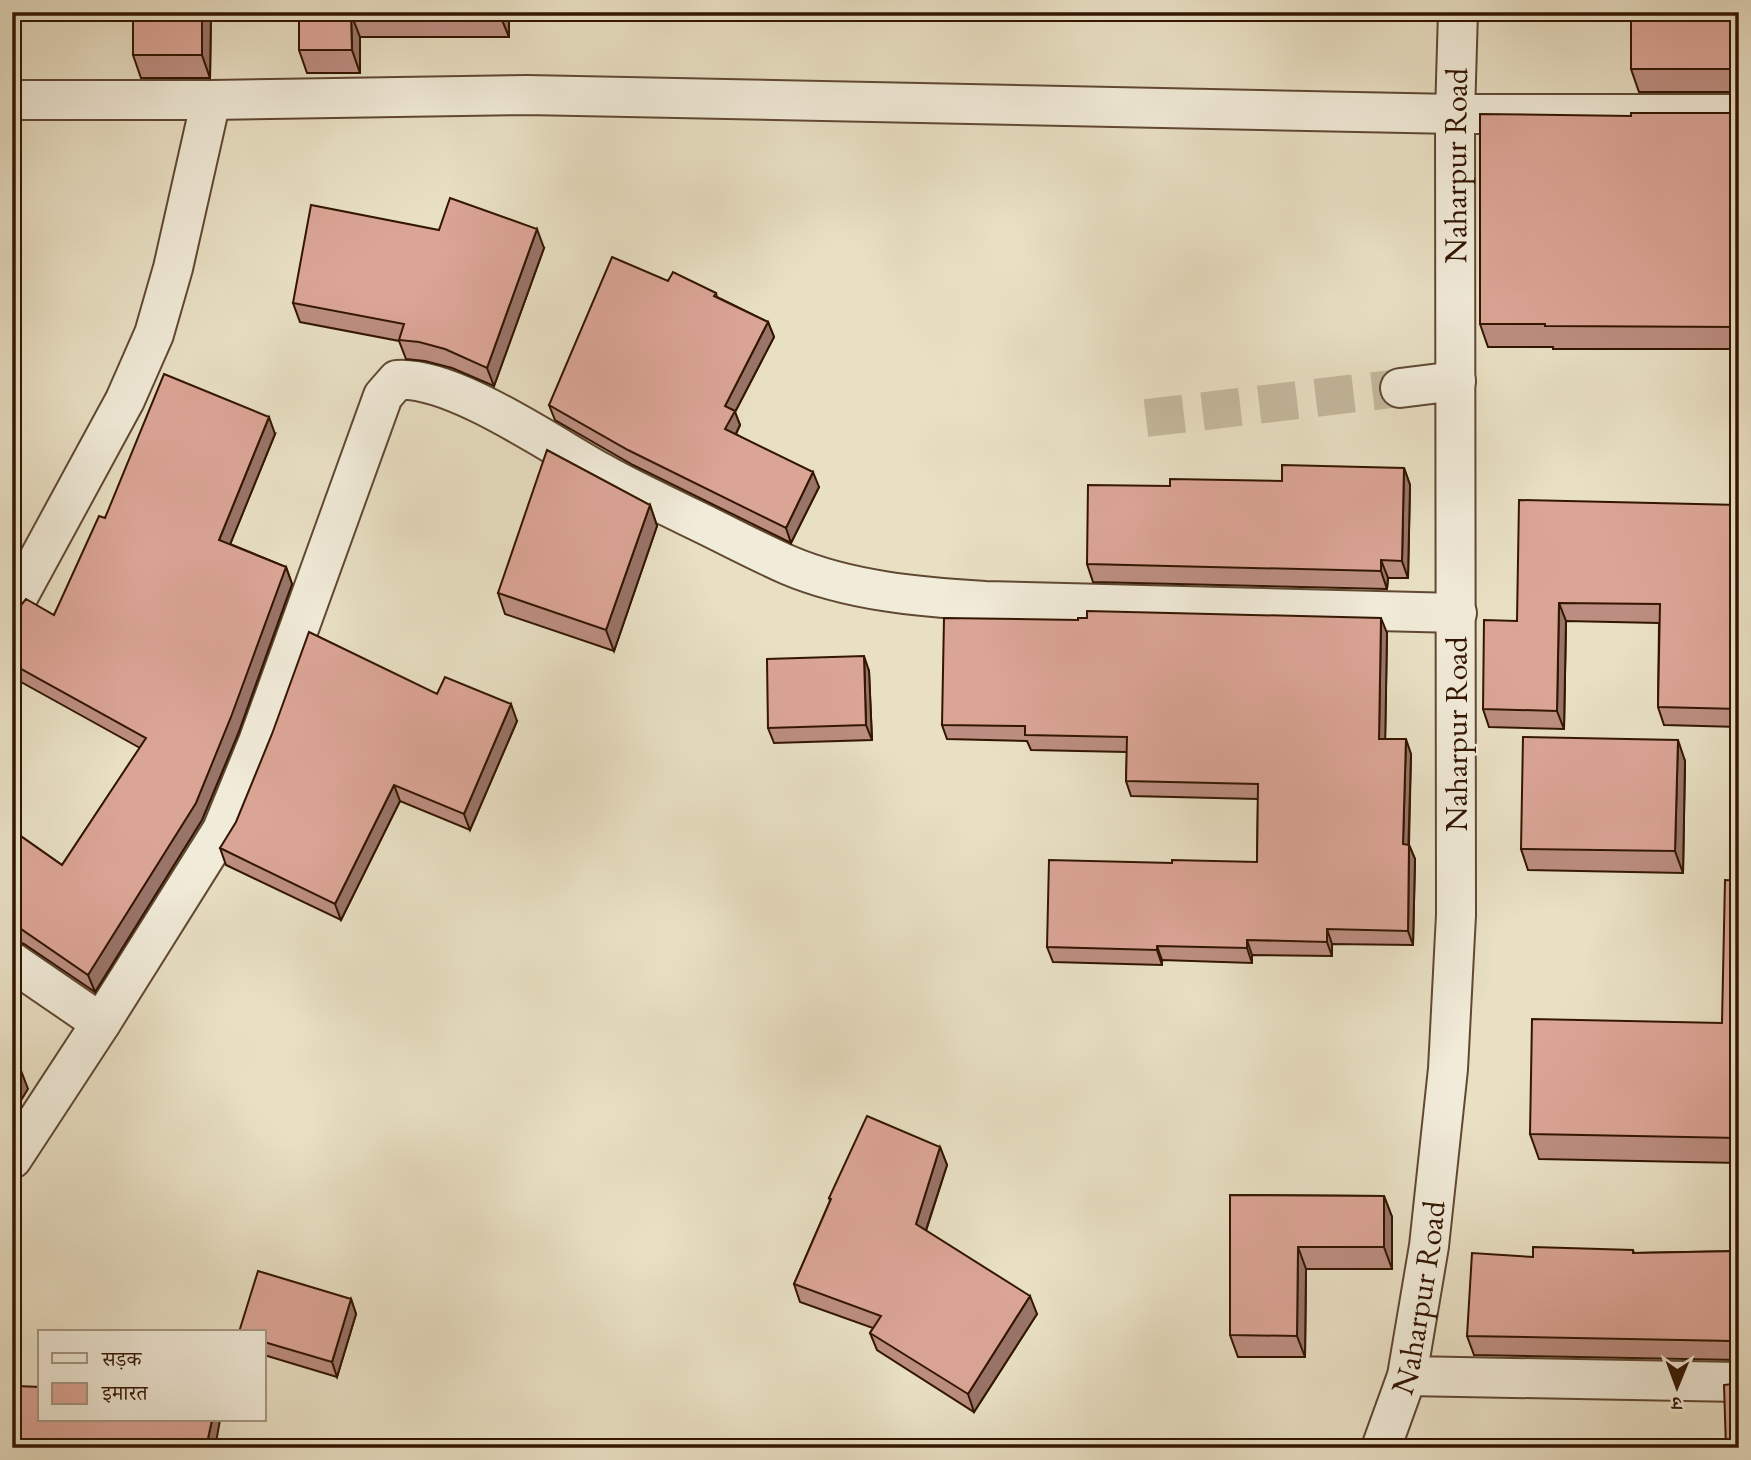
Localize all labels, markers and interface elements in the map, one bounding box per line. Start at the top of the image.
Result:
street label: Naharpur Road [1434,66,1477,264]
street label: Naharpur Road [1435,635,1477,832]
street label: Naharpur Road [1381,1198,1455,1400]
legend [38,1330,266,1422]
text: सड़क [101,1345,142,1372]
north arrow [1642,1352,1712,1422]
text: इमारत [101,1379,149,1406]
text: उ [1670,1391,1684,1416]

